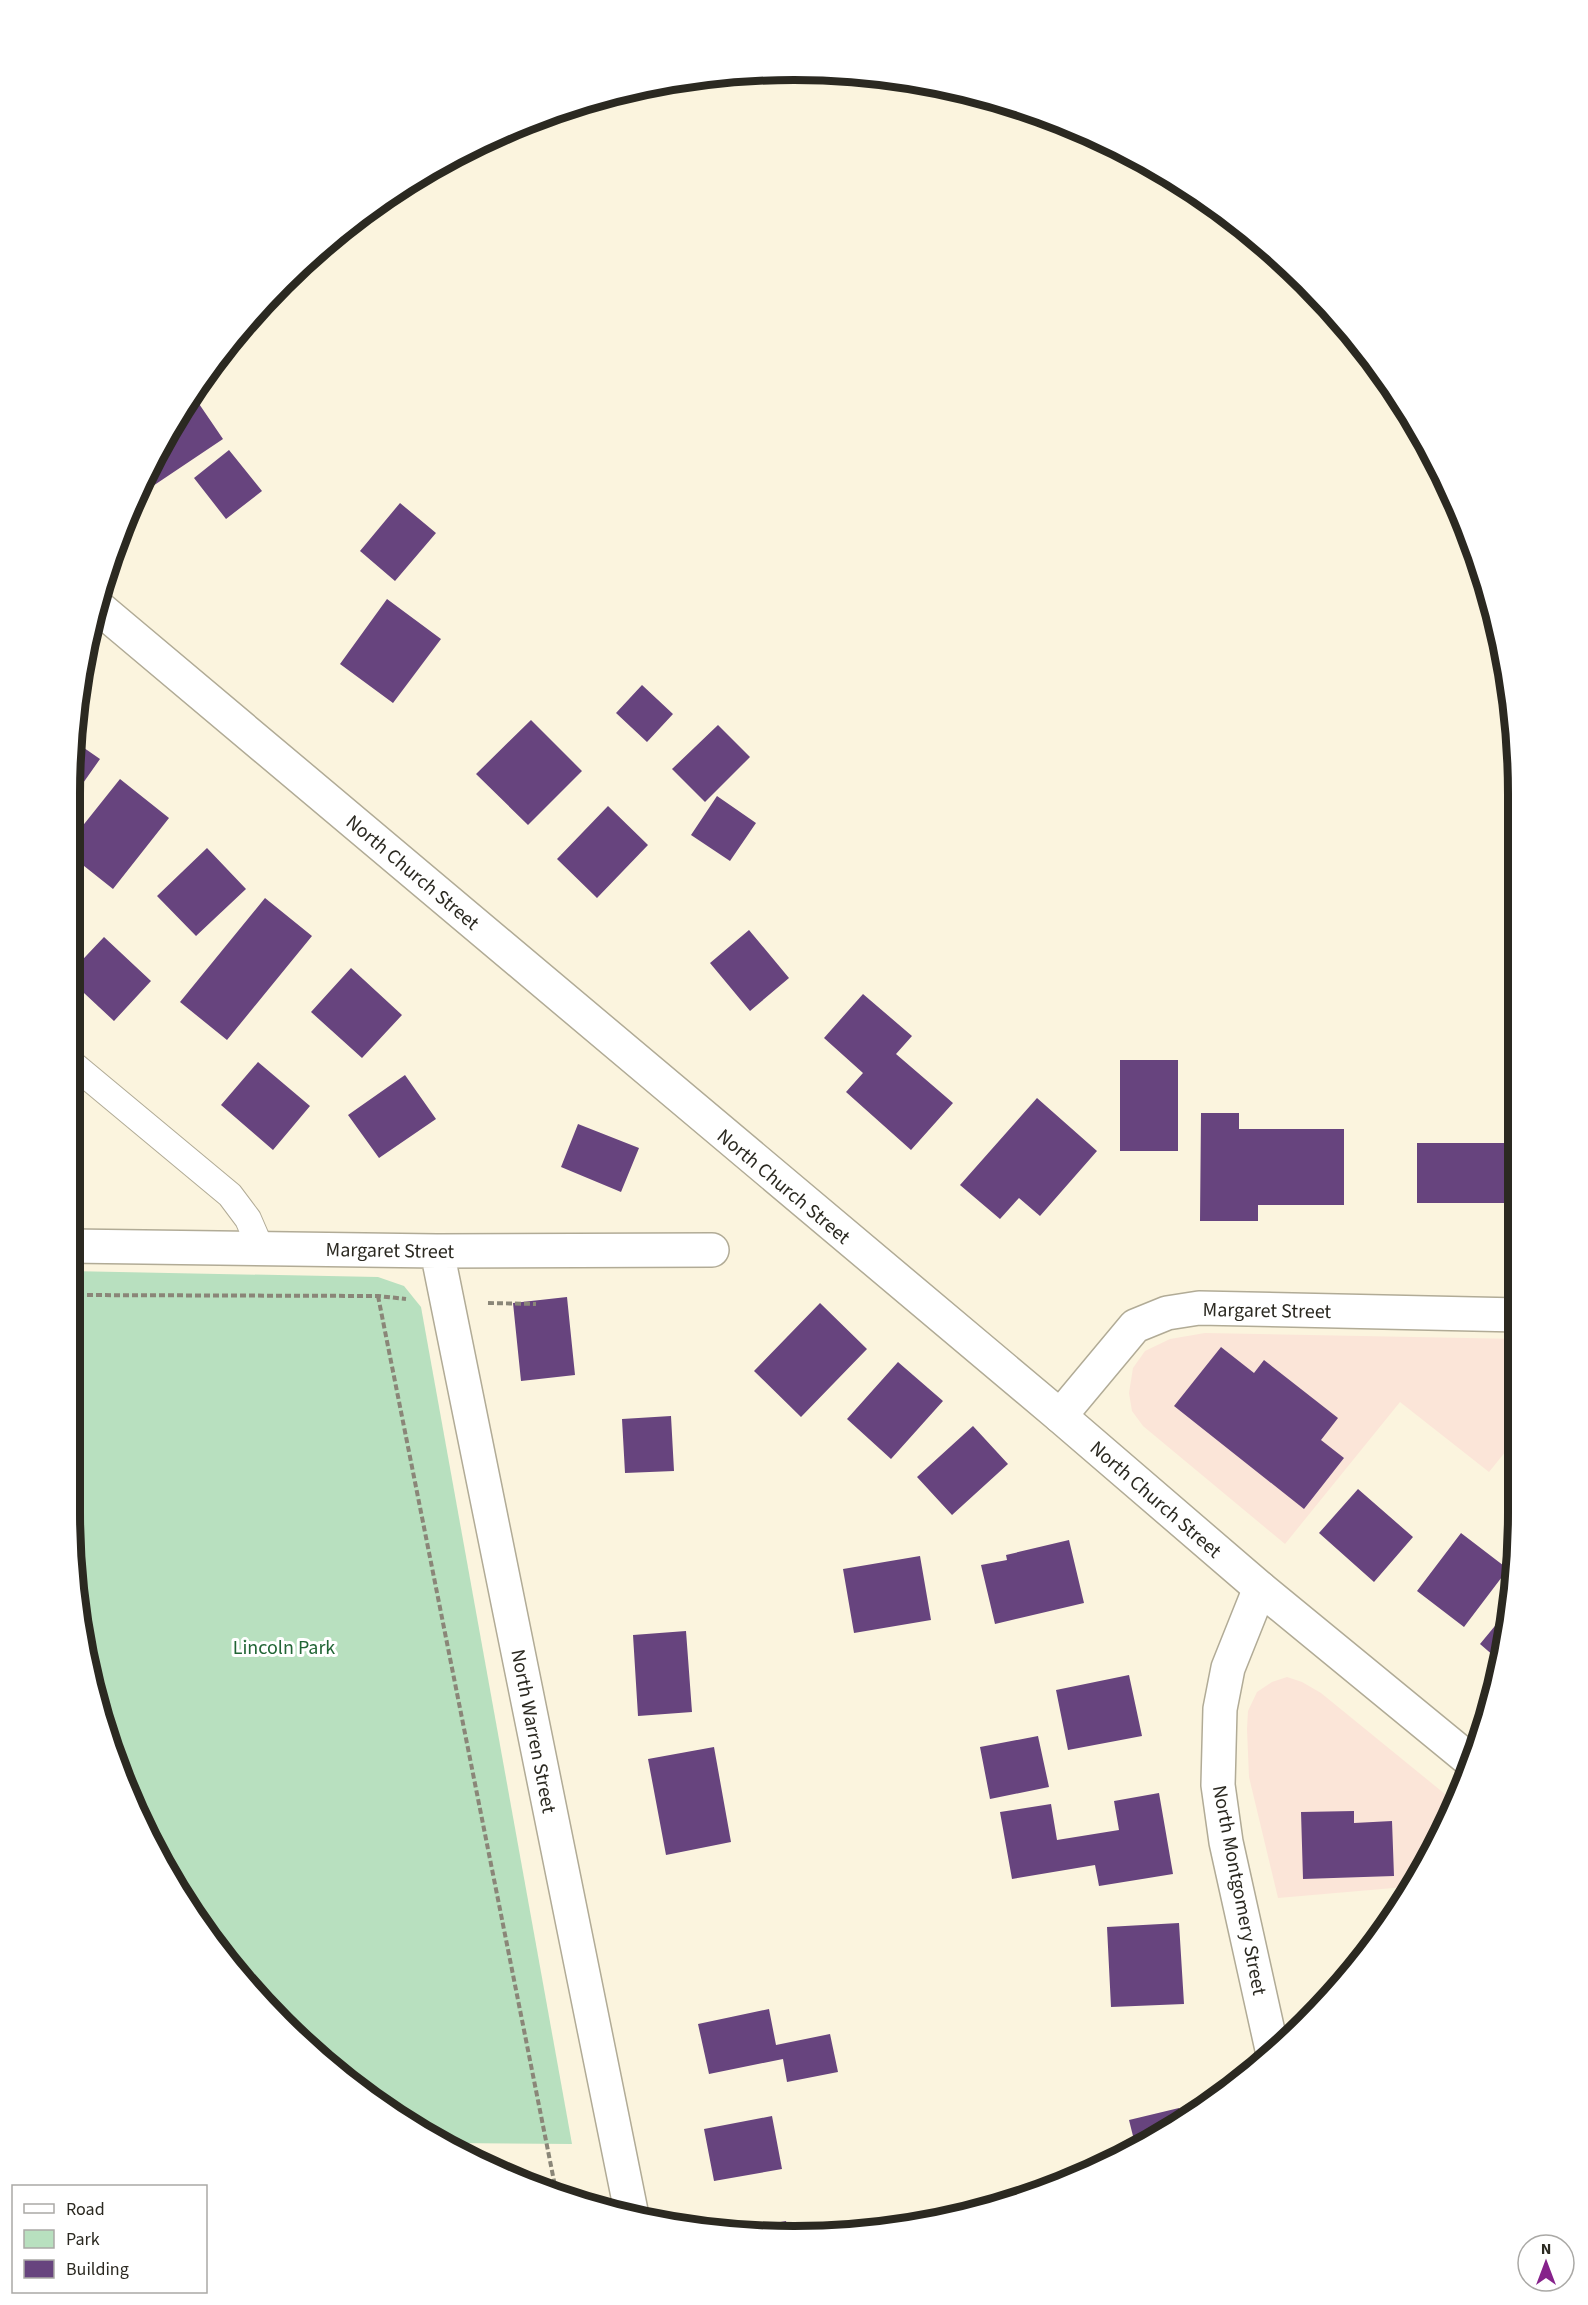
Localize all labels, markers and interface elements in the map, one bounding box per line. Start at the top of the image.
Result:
street label: North Church Street [340,809,485,937]
street label: North Church Street [711,1123,856,1251]
street label: Margaret Street [325,1236,455,1266]
street label: Margaret Street [1202,1296,1332,1326]
street label: North Church Street [1083,1435,1227,1565]
park label: Lincoln Park [233,1634,335,1662]
street label: North Warren Street [503,1647,563,1816]
street label: North Montgomery Street [1205,1783,1273,1998]
legend [12,2185,207,2293]
text: Road [66,2197,105,2222]
text: Park [66,2227,100,2252]
north arrow [1516,2233,1576,2293]
text: N [1541,2238,1551,2260]
text: Building [66,2257,129,2282]

